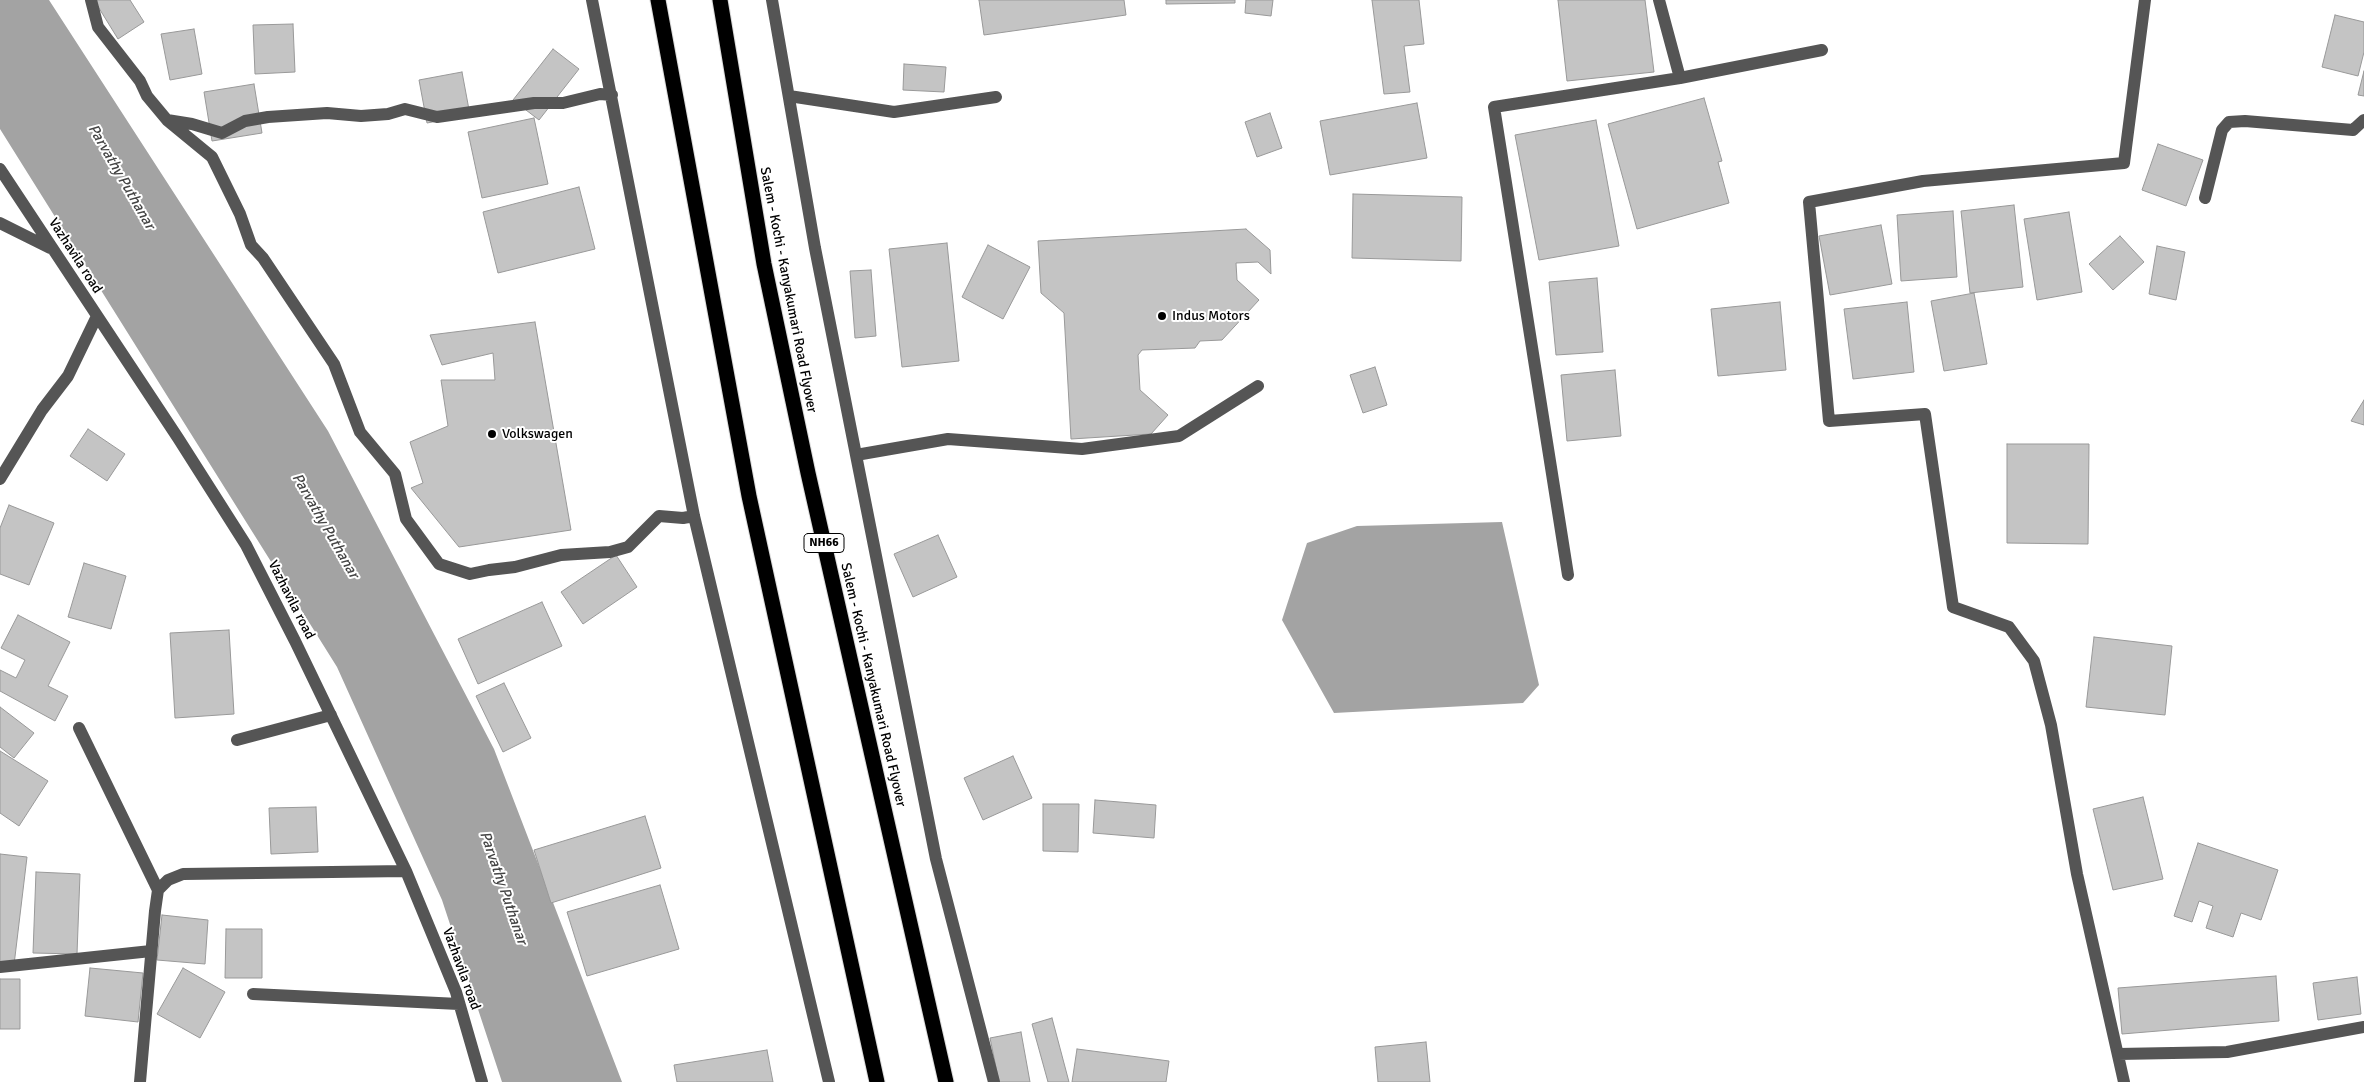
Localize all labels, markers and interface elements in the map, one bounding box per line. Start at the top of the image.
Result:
water label: Parvathy Puthanar [84,121,158,233]
street label: Salem - Kochi - Kanyakumari Road Flyover [756,166,820,414]
street label: Vazhavila road [44,215,106,297]
place label: Indus Motors [1172,308,1250,324]
marker: Indus Motors [1156,310,1168,322]
place label: Volkswagen [502,426,573,442]
marker: Volkswagen [486,428,498,440]
water label: Parvathy Puthanar [288,470,362,582]
road number: NH66 [804,534,844,552]
street label: Vazhavila road [264,558,318,642]
street label: Salem - Kochi - Kanyakumari Road Flyover [837,561,909,809]
water label: Parvathy Puthanar [475,829,531,947]
street label: Vazhavila road [438,926,484,1012]

